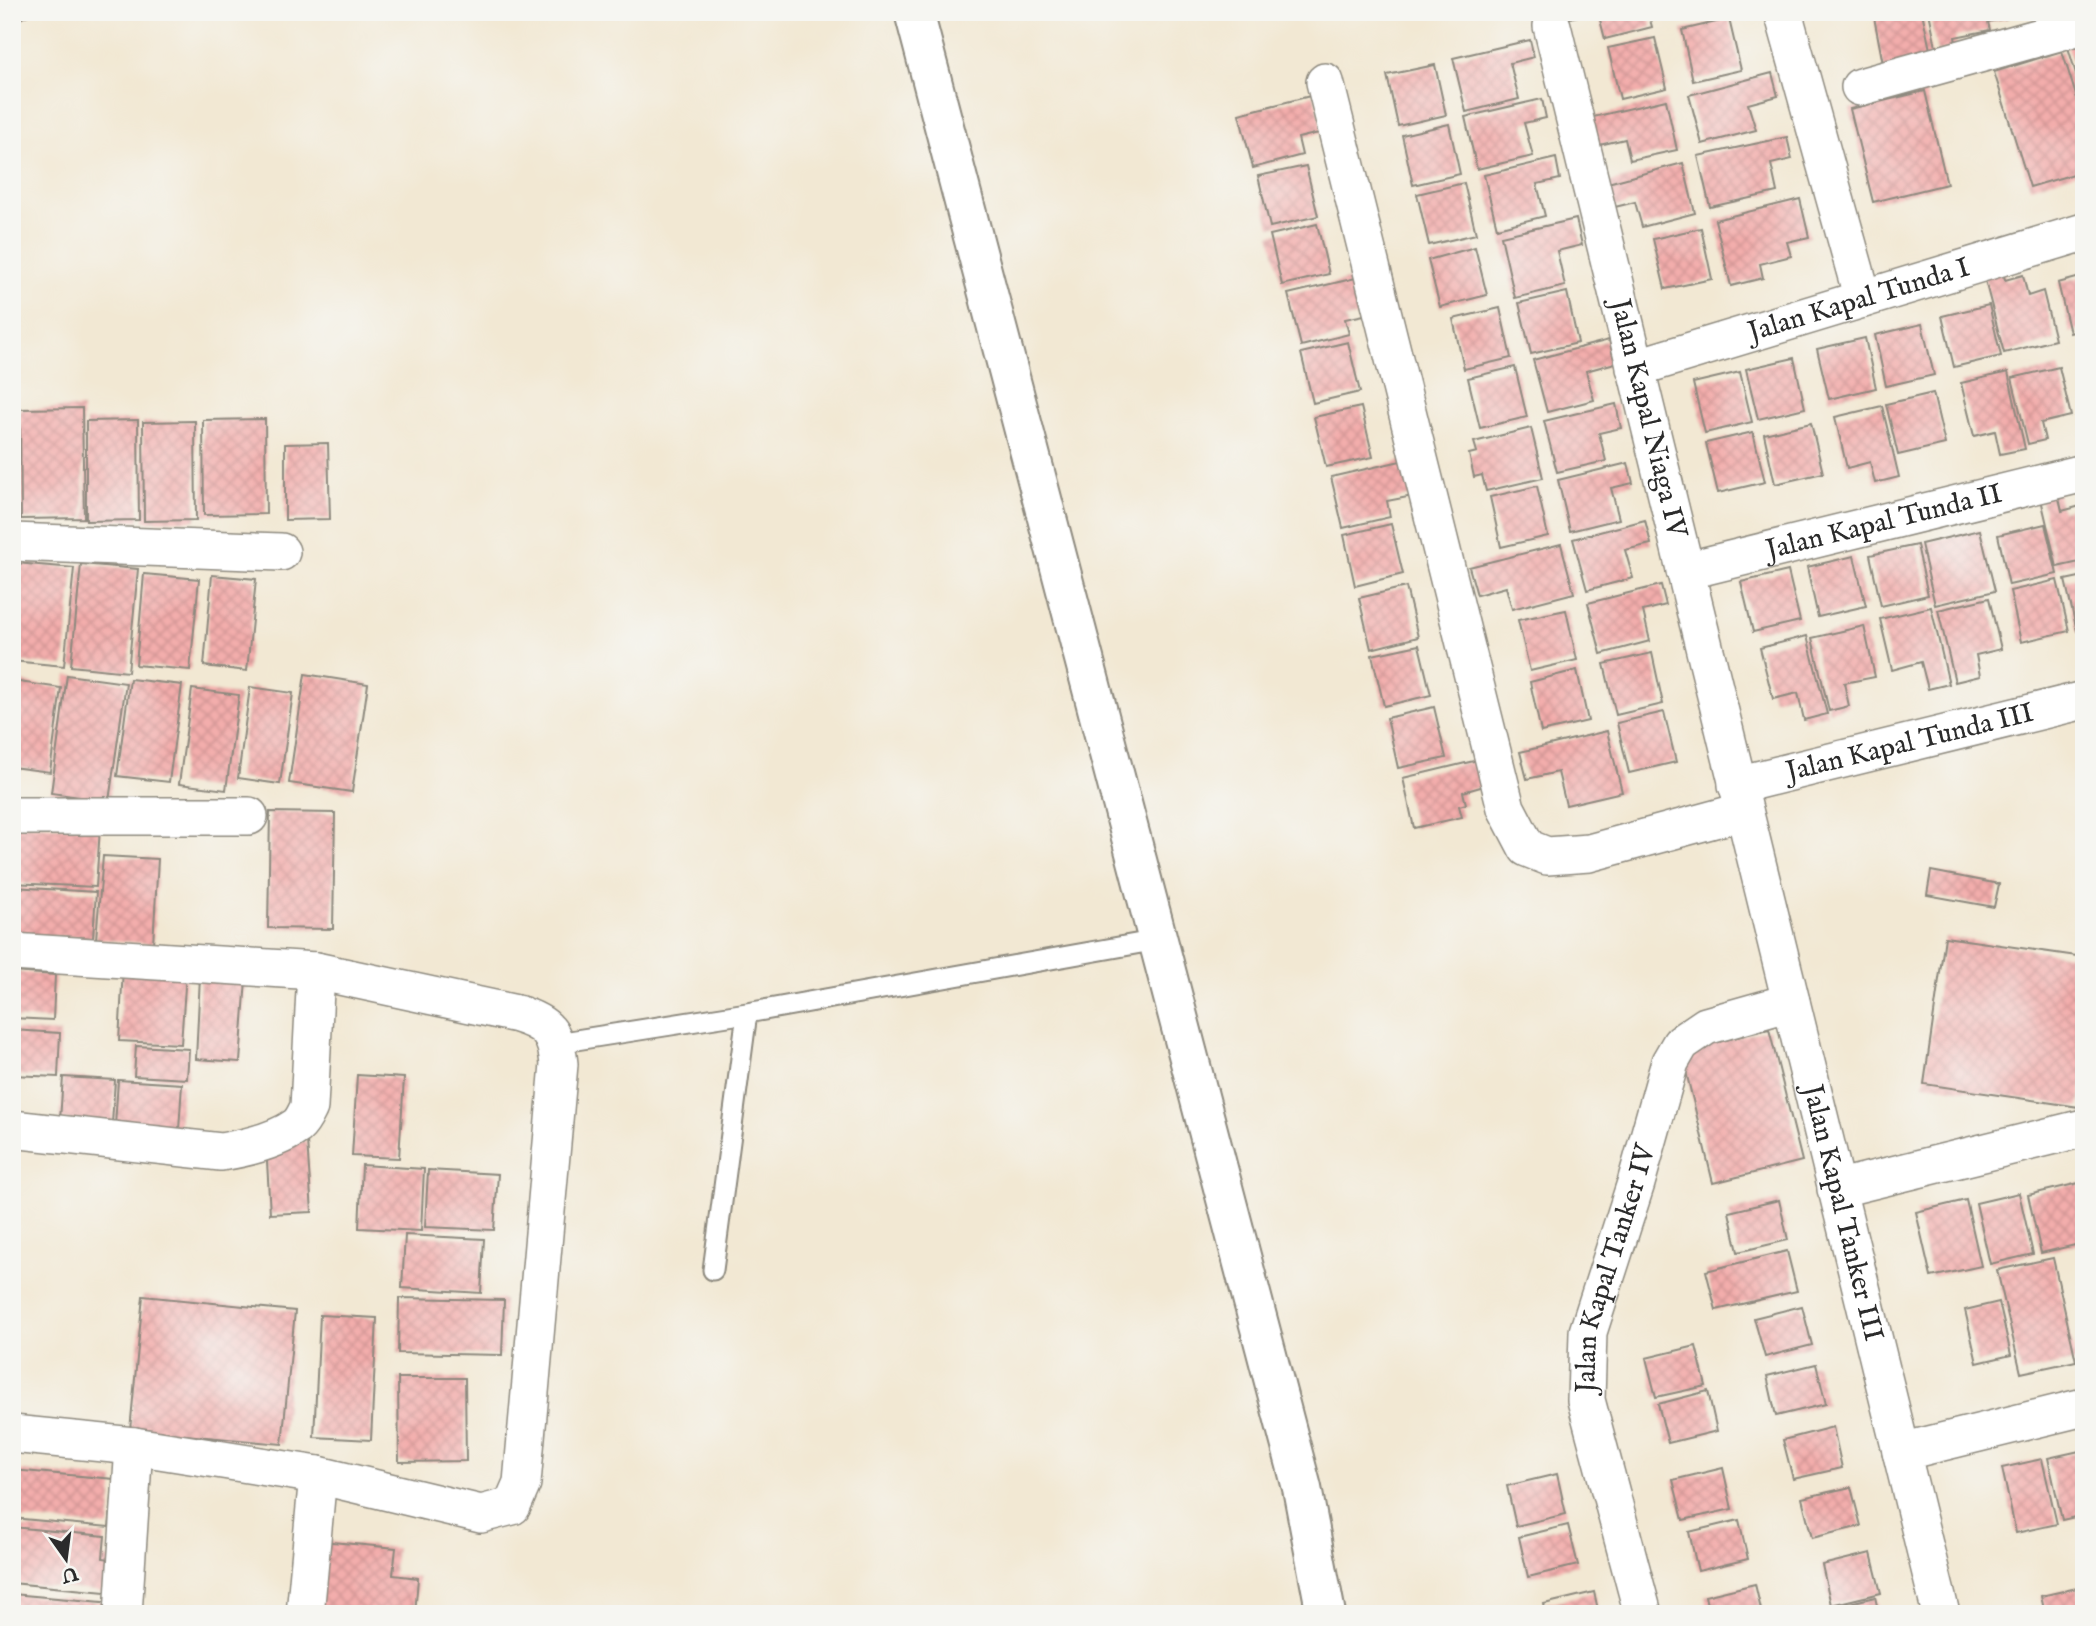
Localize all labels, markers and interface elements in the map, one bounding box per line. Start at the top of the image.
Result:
street label: Jalan Kapal Tunda I [1741,250,1974,351]
street label: Jalan Kapal Niaga IV [1601,293,1695,543]
street label: Jalan Kapal Tunda II [1760,476,2006,569]
street label: Jalan Kapal Tunda III [1780,695,2037,791]
street label: Jalan Kapal Tanker III [1794,1078,1891,1345]
street label: Jalan Kapal Tanker IV [1569,1139,1664,1396]
north arrow [32,1524,102,1594]
text: U [58,1560,81,1587]

